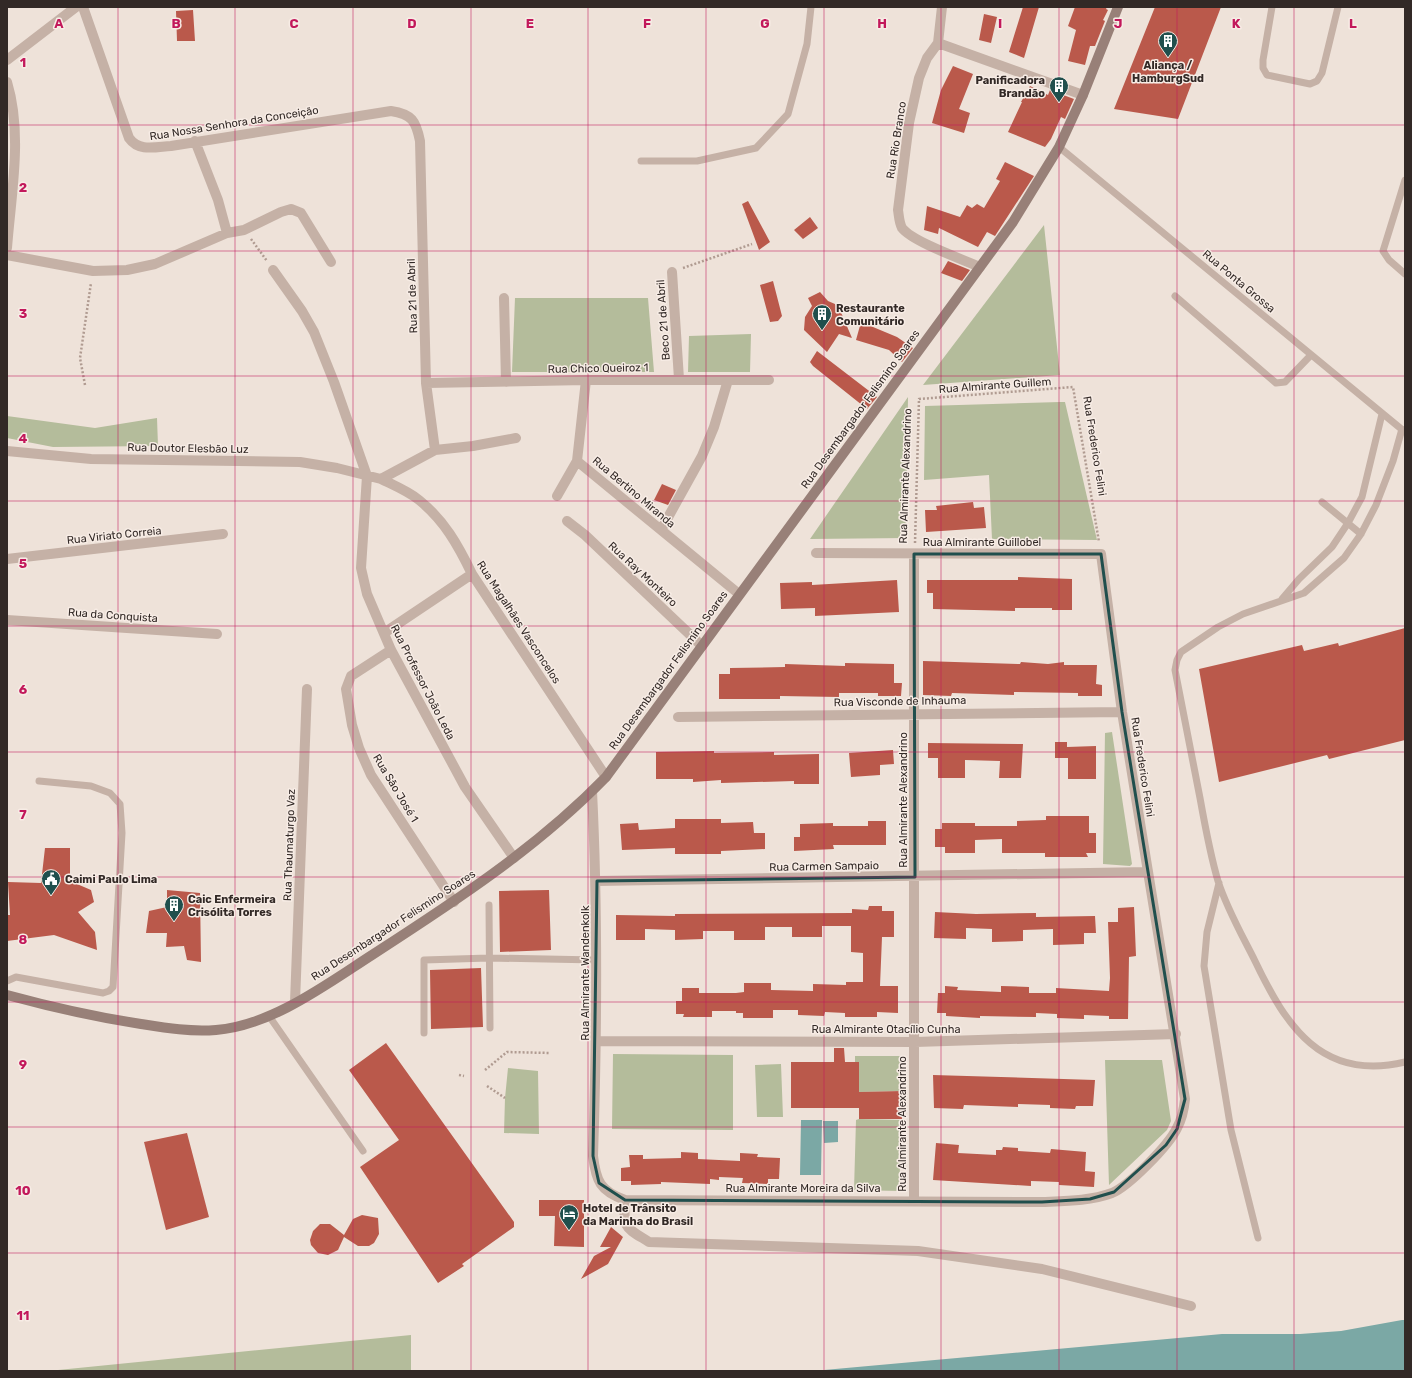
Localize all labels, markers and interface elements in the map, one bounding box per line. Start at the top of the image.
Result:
text: A [54,16,64,31]
text: B [171,16,181,31]
text: C [289,16,299,31]
text: D [407,16,417,31]
text: E [526,16,534,31]
text: F [643,16,651,31]
text: G [760,16,770,31]
text: H [877,16,887,31]
text: I [998,16,1002,31]
text: J [1114,16,1122,31]
text: K [1232,16,1241,31]
text: L [1349,16,1357,31]
building icon: Aliança / HamburgSud [1157,30,1179,58]
text: 1 [20,55,26,70]
place label: Aliança / HamburgSud [1132,59,1204,85]
place label: Panificadora Brandão [976,74,1045,100]
building icon: Panificadora Brandão [1048,75,1070,103]
street label: Rua Rio Branco [884,101,909,180]
street label: Rua Nossa Senhora da Conceição [149,104,320,143]
text: 2 [19,180,27,195]
street label: Rua Ponta Grossa [1200,247,1278,316]
street label: Rua 21 de Abril [405,258,420,334]
street label: Beco 21 de Abril [654,279,673,361]
place label: Restaurante Comunitário [836,302,905,328]
building icon: Restaurante Comunitário [811,303,833,331]
text: 3 [19,306,28,321]
street label: Rua Desembargador Felismino Soares [798,327,923,491]
street label: Rua Chico Queiroz 1 [548,361,648,376]
street label: Rua Almirante Guillem [938,375,1052,396]
street label: Rua Frederico Felini [1080,395,1109,497]
street label: Rua Almirante Alexandrino [897,408,914,544]
text: 4 [19,431,28,446]
street label: Rua Doutor Elesbão Luz [127,441,249,456]
street label: Rua Bertino Miranda [590,454,678,531]
street label: Rua Viriato Correia [66,524,162,547]
street label: Rua Almirante Guillobel [923,536,1041,549]
street label: Rua Ray Monteiro [606,539,680,610]
text: 5 [19,556,27,571]
street label: Rua Magalhães Vasconcelos [474,558,563,686]
street label: Rua Desembargador Felismino Soares [606,588,731,752]
street label: Rua da Conquista [68,606,158,625]
street label: Rua Professor João Leda [388,622,457,742]
text: 6 [19,682,28,697]
street label: Rua Visconde de Inhauma [834,694,966,709]
street label: Rua Frederico Felini [1128,716,1157,818]
street label: Rua Almirante Alexandrino [897,732,910,868]
street label: Rua São José 1 [370,752,421,825]
street label: Rua Thaumaturgo Vaz [281,788,298,901]
text: 7 [19,807,27,822]
street label: Rua Carmen Sampaio [769,859,879,874]
street label: Rua Desembargador Felismino Soares [309,867,478,984]
public building icon: Caimi Paulo Lima [40,868,62,896]
place label: Caimi Paulo Lima [65,873,157,886]
place label: Caic Enfermeira Crisólita Torres [188,893,276,919]
building icon: Caic Enfermeira Crisólita Torres [163,894,185,922]
street label: Rua Almirante Wandenkolk [579,905,592,1041]
text: 8 [19,932,28,947]
street label: Rua Almirante Otacílio Cunha [811,1023,961,1036]
street label: Rua Almirante Alexandrino [896,1056,909,1192]
text: 9 [19,1057,27,1072]
street label: Rua Almirante Moreira da Silva [726,1182,880,1195]
text: 10 [15,1183,31,1198]
place label: Hotel de Trânsito da Marinha do Brasil [583,1202,693,1228]
hotel icon: Hotel de Trânsito da Marinha do Brasil [558,1203,580,1231]
text: 11 [17,1308,29,1323]

